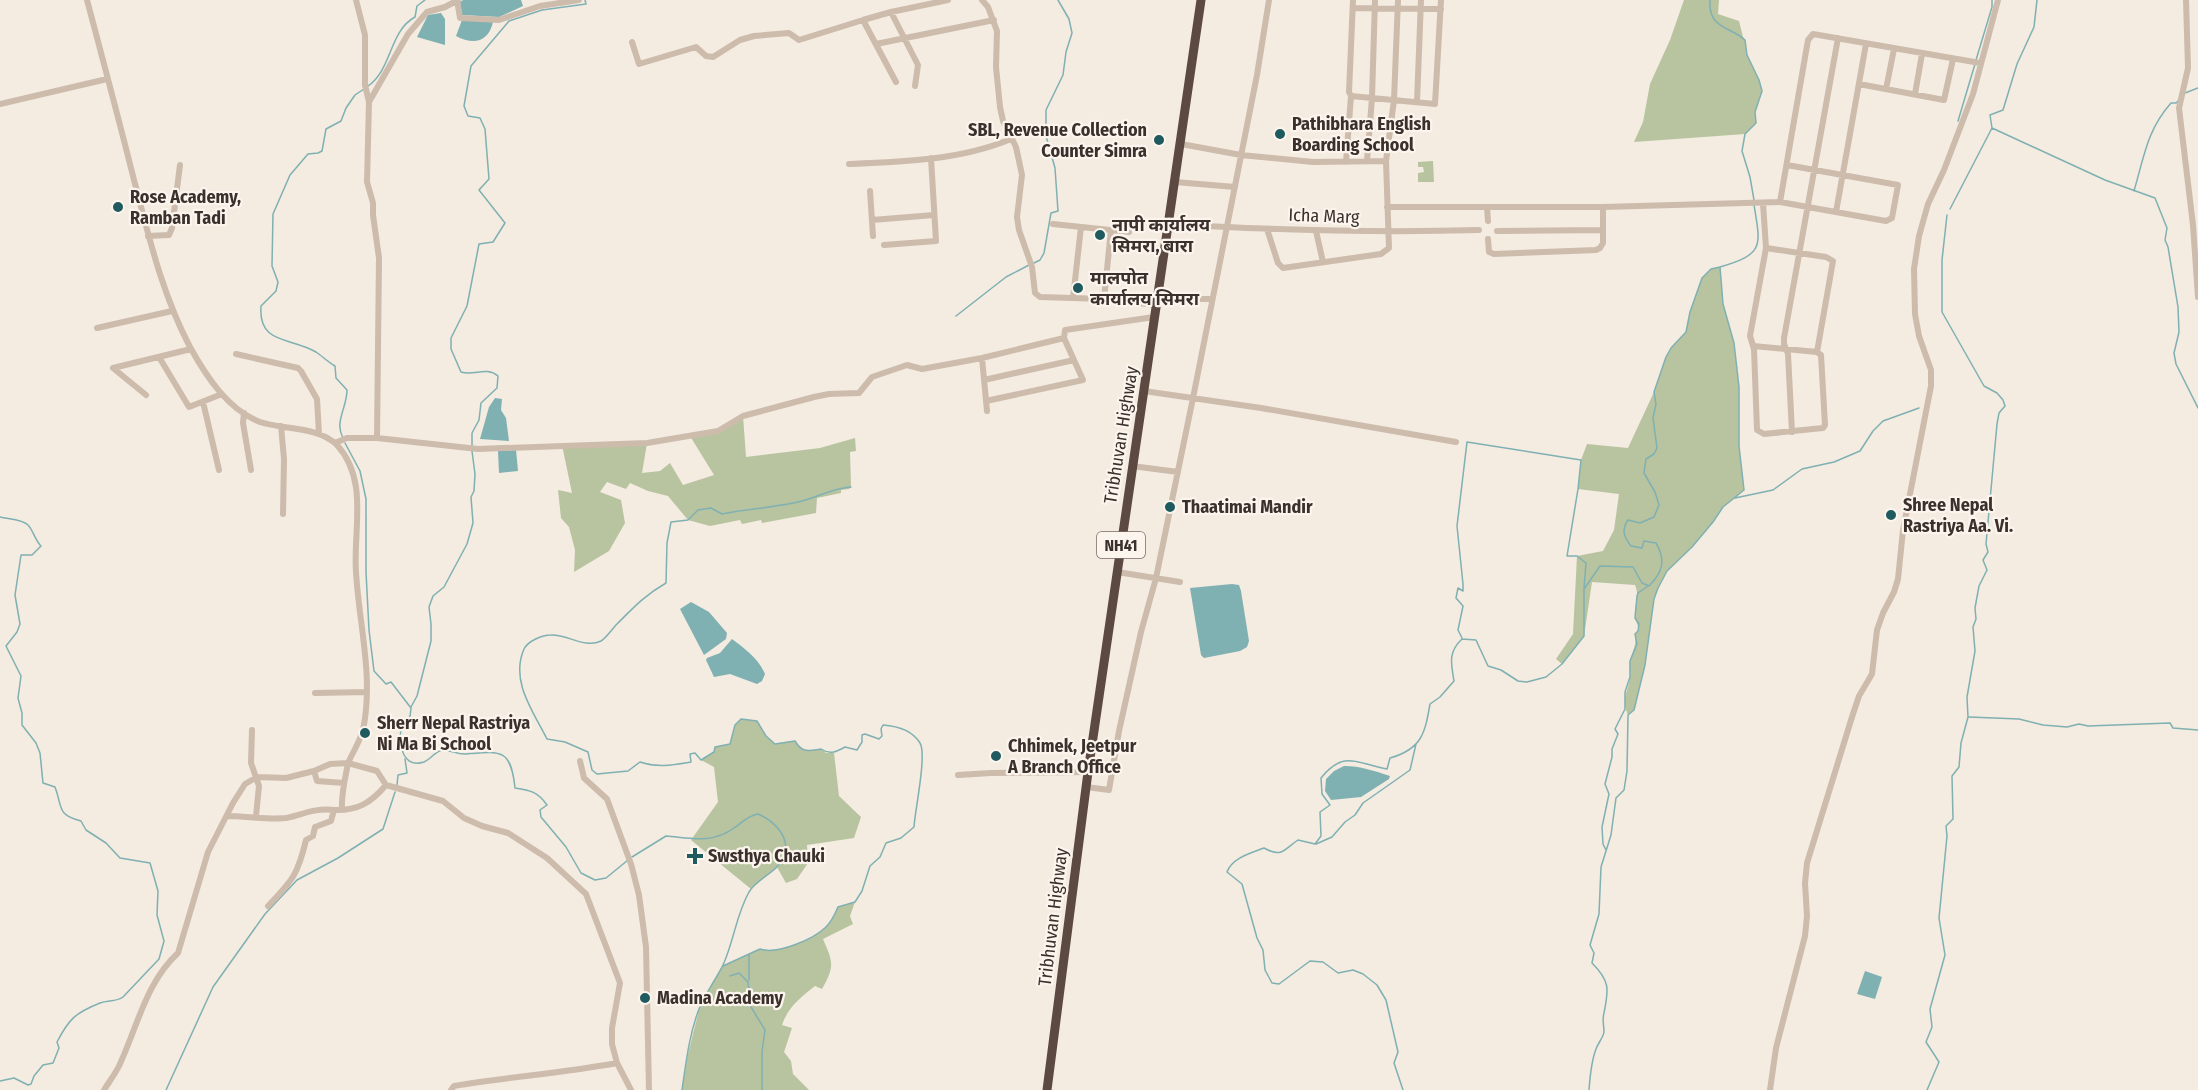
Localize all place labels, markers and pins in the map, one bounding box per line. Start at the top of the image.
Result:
place label: Pathibhara English Boarding School [1292,113,1431,156]
place label: SBL, Revenue Collection Counter Simra [968,119,1147,162]
marker: Pathibhara English Boarding School [1273,127,1287,141]
marker: SBL, Revenue Collection Counter Simra [1152,133,1166,147]
place label: Rose Academy, Ramban Tadi [130,186,241,229]
marker: Rose Academy, Ramban Tadi [111,200,125,214]
place label: नापी कार्यालय सिमरा, बारा [1112,214,1211,257]
marker: नापी कार्यालय सिमरा, बारा [1093,228,1107,242]
place label: मालपोत कार्यालय सिमरा [1090,267,1200,310]
marker: मालपोत कार्यालय सिमरा [1071,281,1085,295]
place label: Shree Nepal Rastriya Aa. Vi. [1903,494,2013,537]
place label: Thaatimai Mandir [1182,496,1313,518]
marker: Thaatimai Mandir [1163,500,1177,514]
marker: Shree Nepal Rastriya Aa. Vi. [1884,508,1898,522]
place label: Sherr Nepal Rastriya Ni Ma Bi School [377,712,530,755]
marker: Sherr Nepal Rastriya Ni Ma Bi School [358,726,372,740]
place label: Chhimek, Jeetpur A Branch Office [1007,735,1137,778]
marker: Chhimek, Jeetpur A Branch Office [989,749,1003,763]
place label: Swsthya Chauki [708,845,825,867]
marker: Swsthya Chauki [686,847,704,865]
place label: Madina Academy [657,987,783,1009]
marker: Madina Academy [638,991,652,1005]

